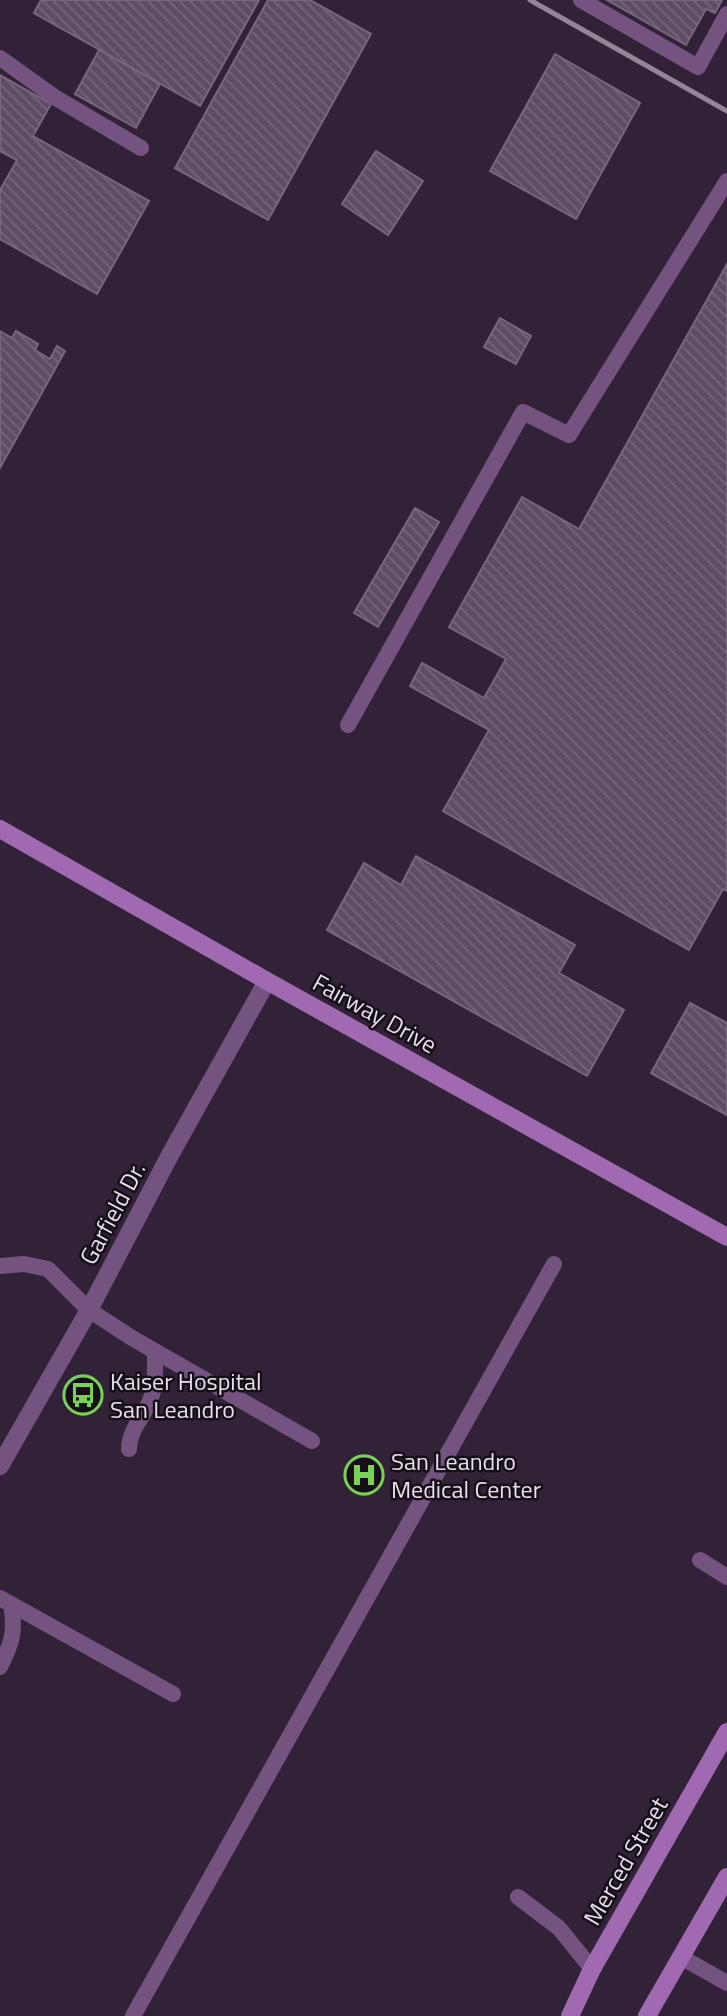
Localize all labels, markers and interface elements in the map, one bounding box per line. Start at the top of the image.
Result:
street label: Fairway Drive [306,964,444,1062]
street label: Garfield Dr. [70,1155,154,1271]
place label: Kaiser Hospital San Leandro [110,1363,262,1427]
bus stop icon: Kaiser Hospital San Leandro [62,1374,104,1416]
place label: San Leandro Medical Center [391,1443,541,1507]
hospital icon: San Leandro Medical Center [343,1454,385,1496]
street label: Merced Street [574,1790,677,1932]

